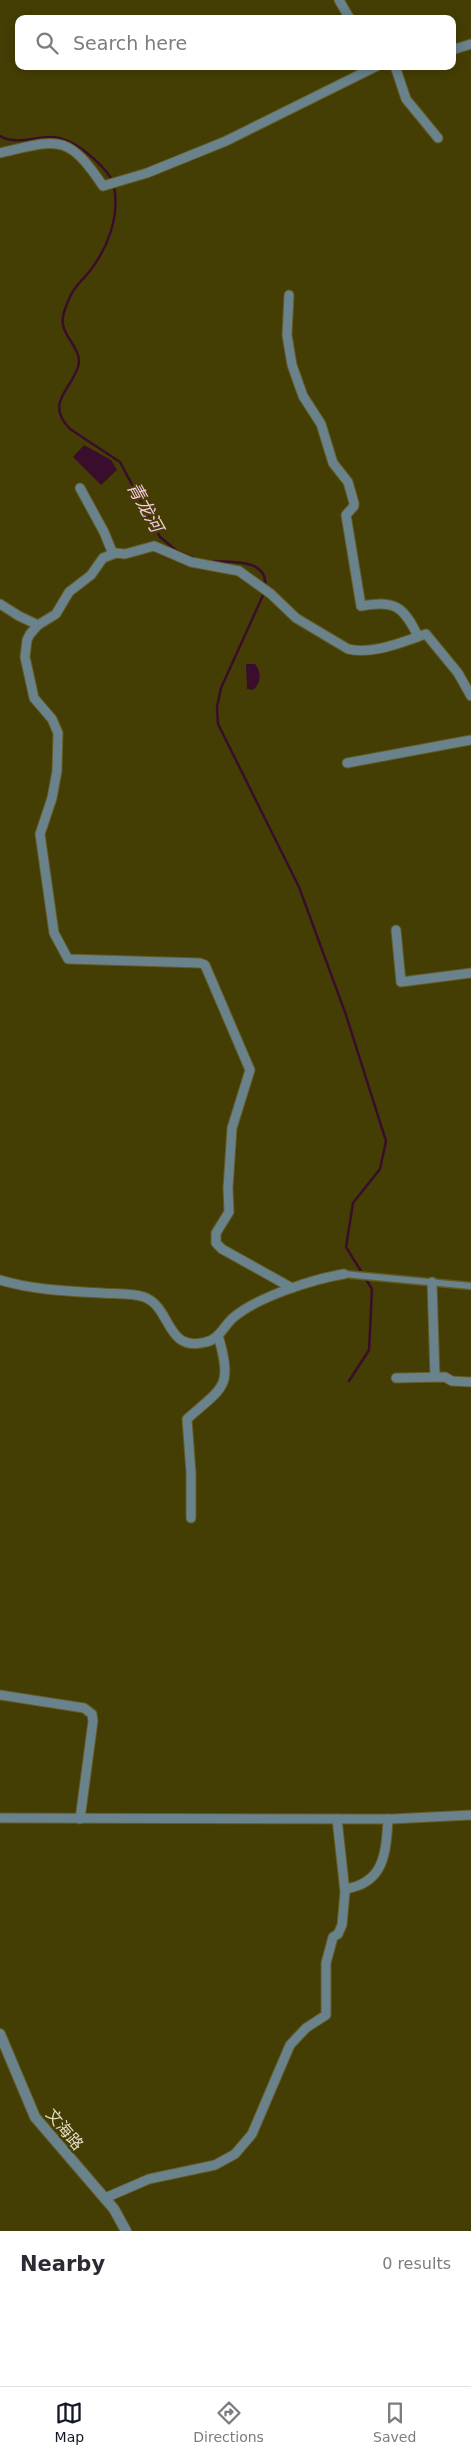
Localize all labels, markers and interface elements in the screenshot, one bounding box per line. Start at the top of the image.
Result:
search box [15,15,456,70]
icon: search [33,29,61,57]
text: Search here [73,32,187,54]
water label: 青龙河 [123,478,169,538]
street label: 文海路 [42,2105,87,2154]
text: Nearby [20,2252,105,2276]
text: 0 results [382,2254,451,2273]
tab: Map [55,2399,84,2445]
tab: Directions [193,2399,264,2445]
tab: Saved [373,2399,416,2445]

